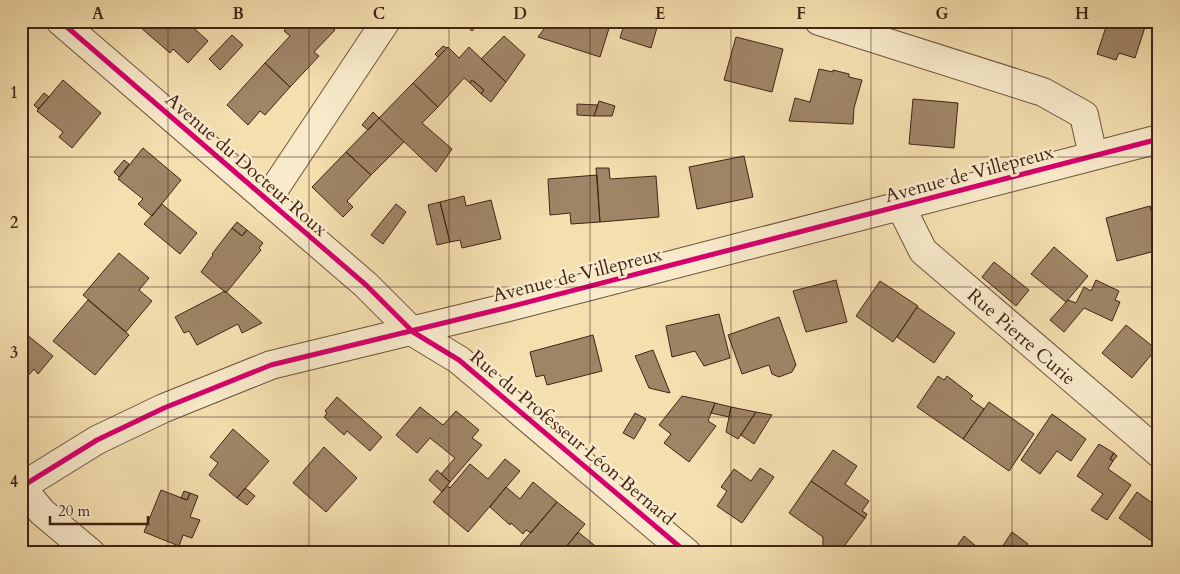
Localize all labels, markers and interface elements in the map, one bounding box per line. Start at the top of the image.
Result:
text: A [92,3,104,25]
text: B [232,3,244,25]
text: C [373,3,385,25]
text: D [513,3,527,25]
text: E [655,3,665,25]
text: F [796,3,806,25]
text: G [935,3,949,25]
text: H [1075,3,1089,25]
text: 1 [10,82,18,104]
street label: Avenue du Docteur Roux [160,87,333,243]
street label: Avenue de Villepreux [882,139,1057,209]
text: 2 [10,212,18,234]
street label: Avenue de Villepreux [490,241,665,309]
street label: Rue Pierre Curie [962,282,1081,391]
text: 3 [10,342,18,364]
street label: Rue du Professeur Léon Bernard [464,344,680,531]
text: 4 [10,471,18,493]
scale bar [50,494,148,526]
text: 20 m [58,501,90,521]

